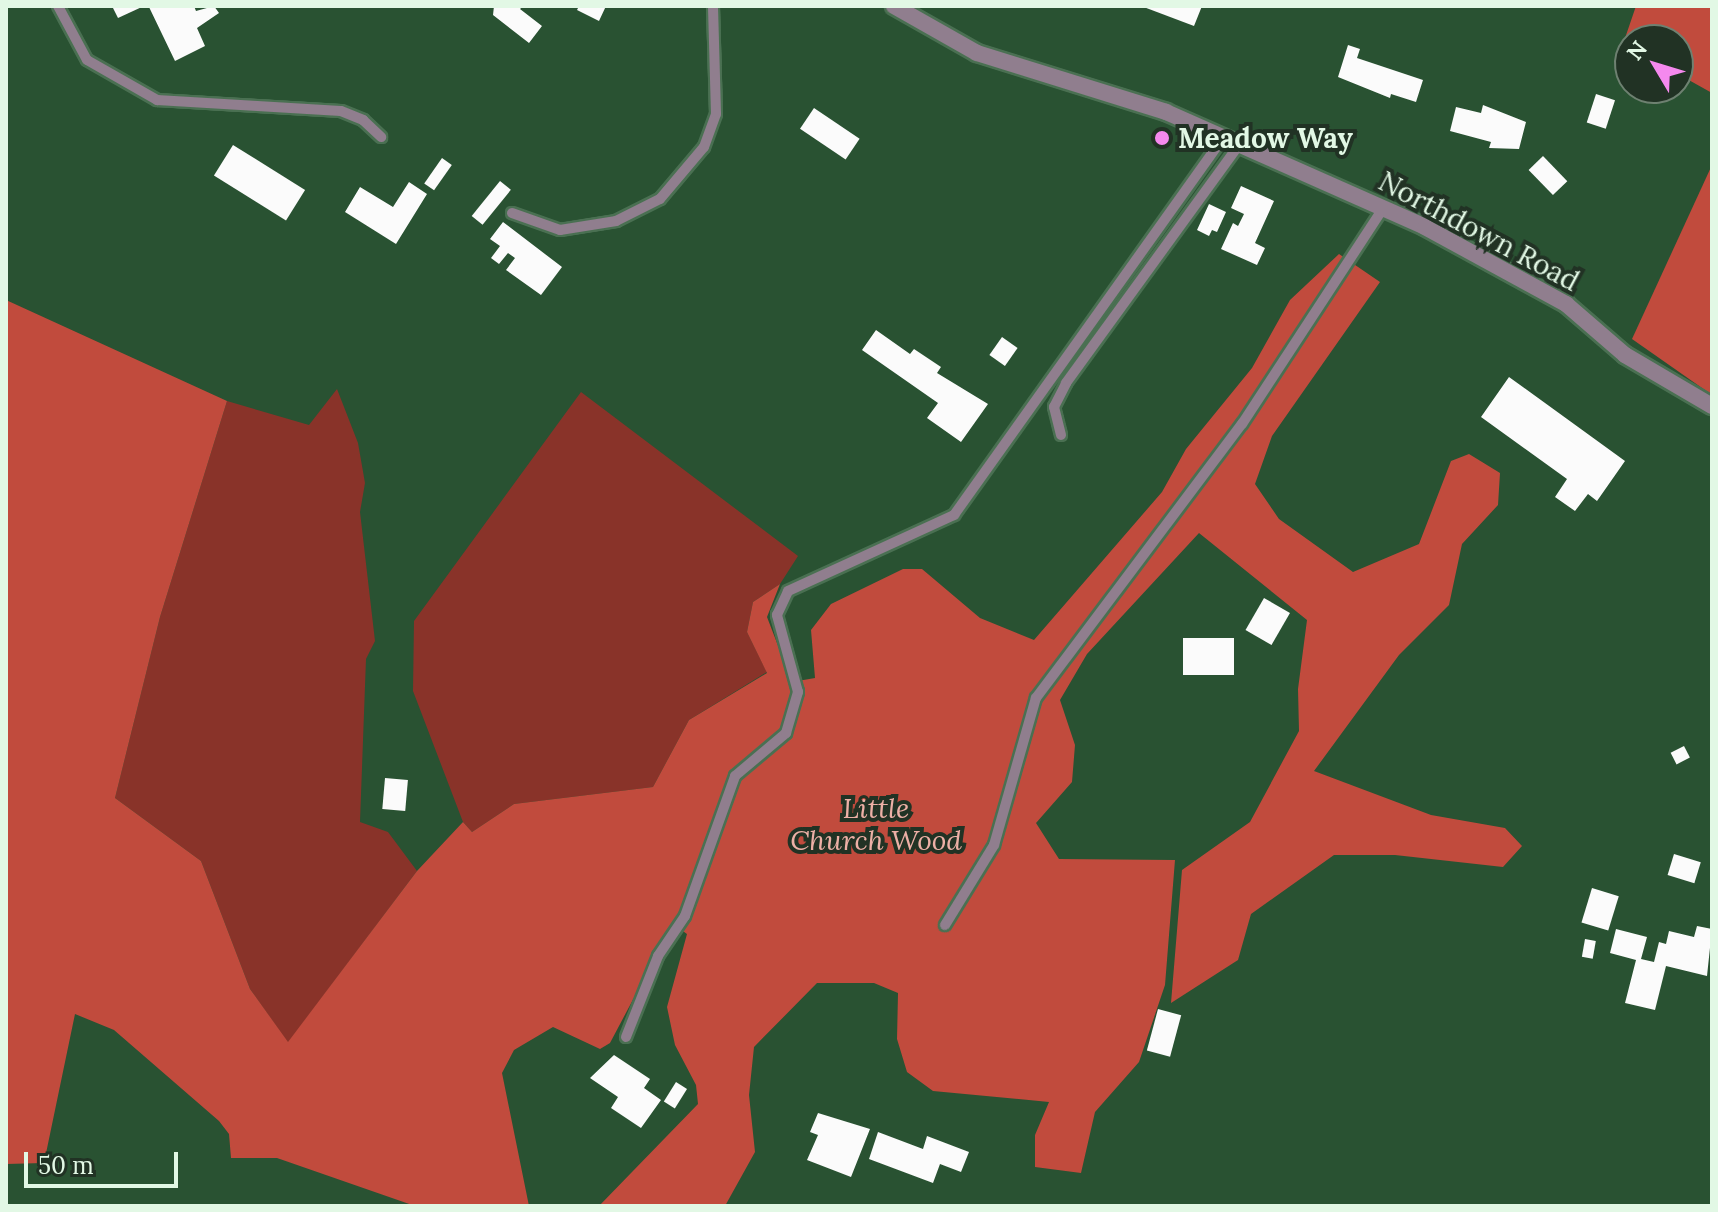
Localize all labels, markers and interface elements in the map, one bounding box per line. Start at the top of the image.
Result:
north arrow [1614,24,1694,104]
text: N [1620,35,1653,66]
place label: Meadow Way [1178,121,1353,155]
marker: Meadow Way [1153,129,1171,147]
street label: Northdown Road [1373,164,1585,298]
park label: Little Church Wood [790,791,962,857]
scale bar [28,1136,182,1186]
text: 50 m [38,1150,94,1181]

